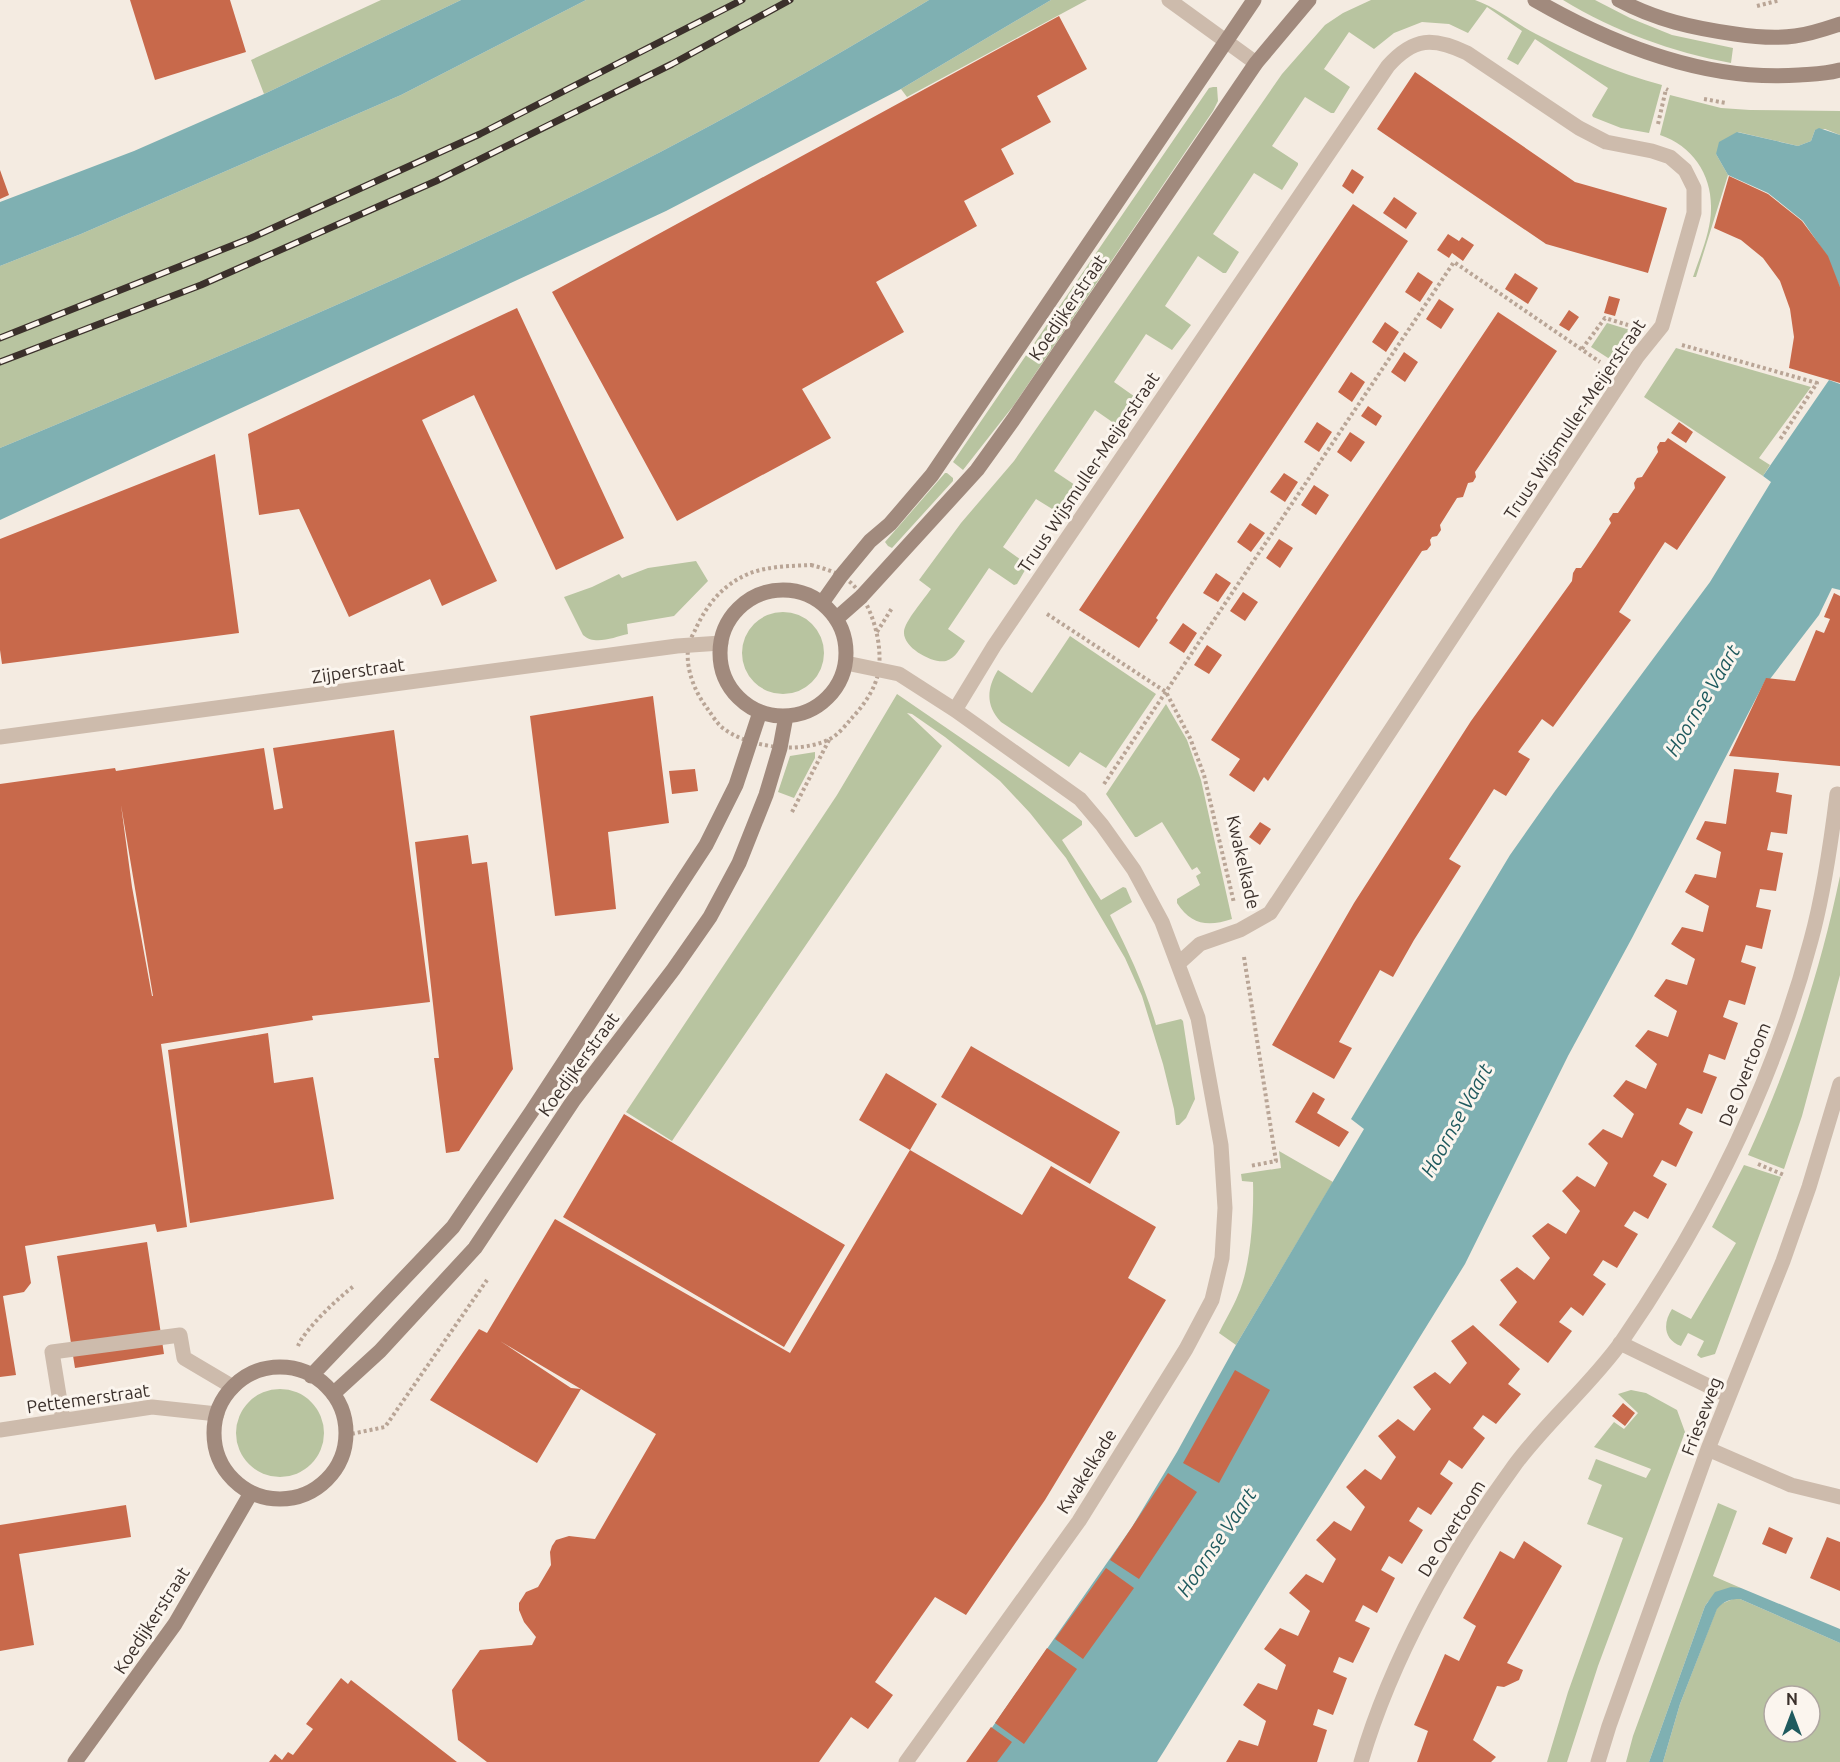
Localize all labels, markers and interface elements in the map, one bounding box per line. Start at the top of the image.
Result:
street label: Koedijkerstraat [1024,250,1110,364]
street label: Truus Wijsmuller-Meijerstraat [1499,315,1649,523]
street label: Truus Wijsmuller-Meijerstraat [1013,368,1163,576]
water label: Hoornse Vaart [1660,640,1744,760]
street label: Zijperstraat [310,654,406,686]
street label: Kwakelkade [1223,813,1265,911]
street label: Koedijkerstraat [534,1008,622,1120]
street label: De Overtoom [1714,1019,1774,1129]
water label: Hoornse Vaart [1415,1059,1497,1181]
street label: Frieseweg [1677,1374,1725,1458]
street label: Pettemerstraat [25,1379,151,1417]
street label: Kwakelkade [1052,1425,1120,1517]
street label: De Overtoom [1413,1476,1489,1580]
water label: Hoornse Vaart [1171,1483,1261,1600]
street label: Koedijkerstraat [109,1563,193,1677]
north arrow [1762,1684,1822,1744]
text: N [1786,1690,1798,1708]

